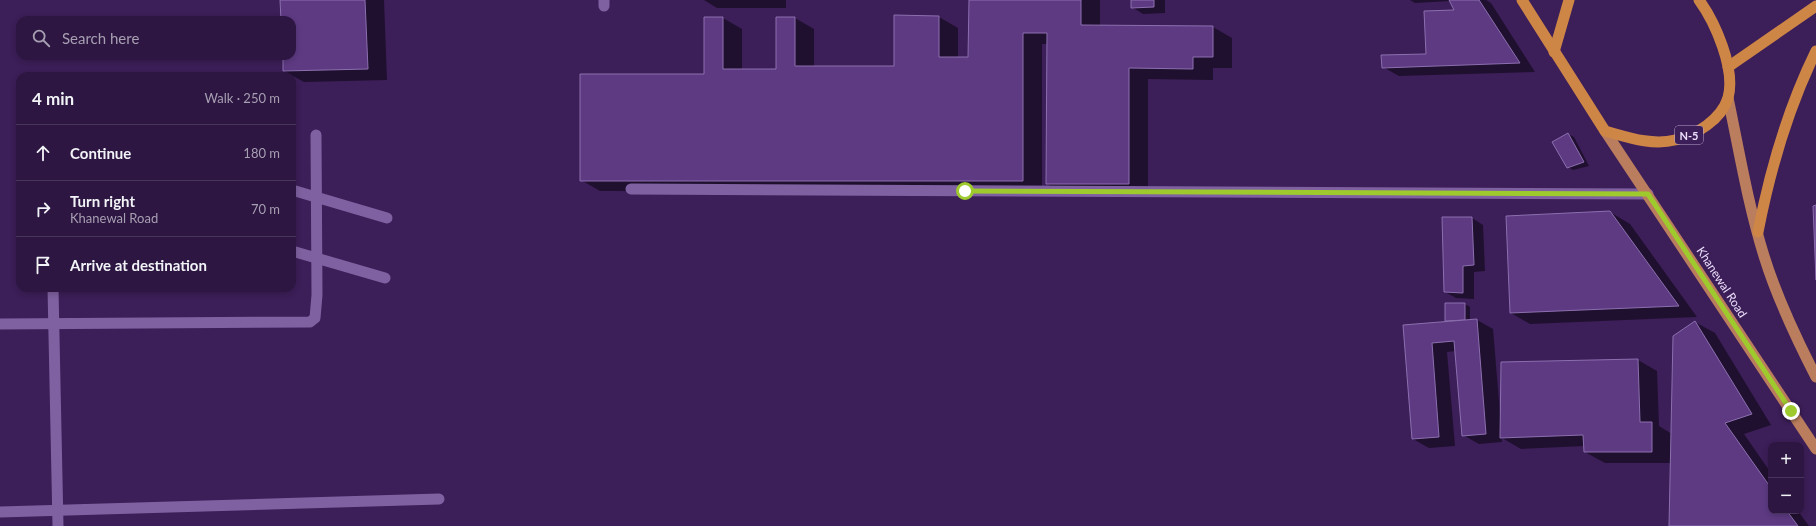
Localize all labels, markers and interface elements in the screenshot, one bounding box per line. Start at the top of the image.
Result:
search box [16,16,296,60]
icon: search [30,27,52,49]
text: Search here [62,29,139,47]
text: 4 min [32,88,74,109]
text: Walk · 250 m [204,90,280,106]
road number: N-5 [1675,126,1703,144]
icon: ahead [32,142,54,164]
text: Continue [70,144,131,162]
text: 180 m [243,145,280,161]
route start [956,182,974,200]
text: Turn right [70,192,135,210]
icon: right [32,198,54,220]
text: 70 m [251,201,280,217]
text: Khanewal Road [70,210,158,226]
street label: Khanewal Road [1694,244,1750,320]
icon: arrive [32,254,54,276]
text: Arrive at destination [70,256,207,274]
route end [1782,402,1800,420]
map controls [1768,442,1804,514]
button: + [1768,442,1804,478]
button: − [1768,478,1804,514]

